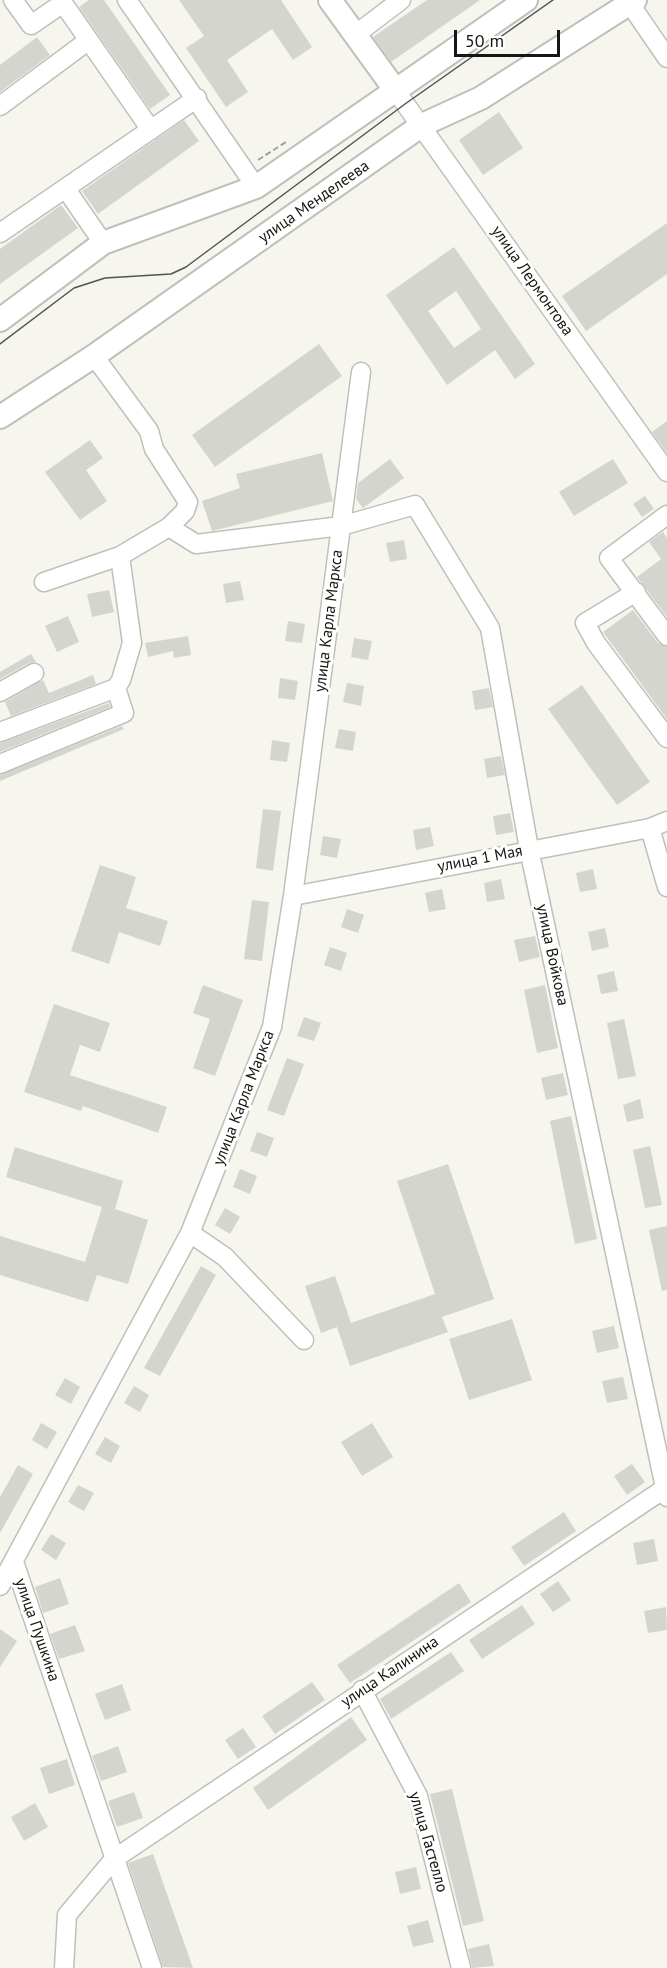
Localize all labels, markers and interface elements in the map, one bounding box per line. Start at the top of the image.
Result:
scale bar [457,18,564,56]
text: 50 m [465,29,504,52]
street label: улица Менделеева [255,157,373,247]
street label: улица Лермонтова [487,222,577,340]
street label: улица Карла Маркса [311,549,347,693]
street label: улица 1 Мая [436,841,524,877]
street label: улица Войкова [532,902,572,1008]
street label: улица Карла Маркса [209,1028,279,1168]
street label: улица Пушкина [10,1576,64,1684]
street label: улица Калинина [338,1632,442,1712]
street label: улица Гастелло [404,1789,452,1895]

